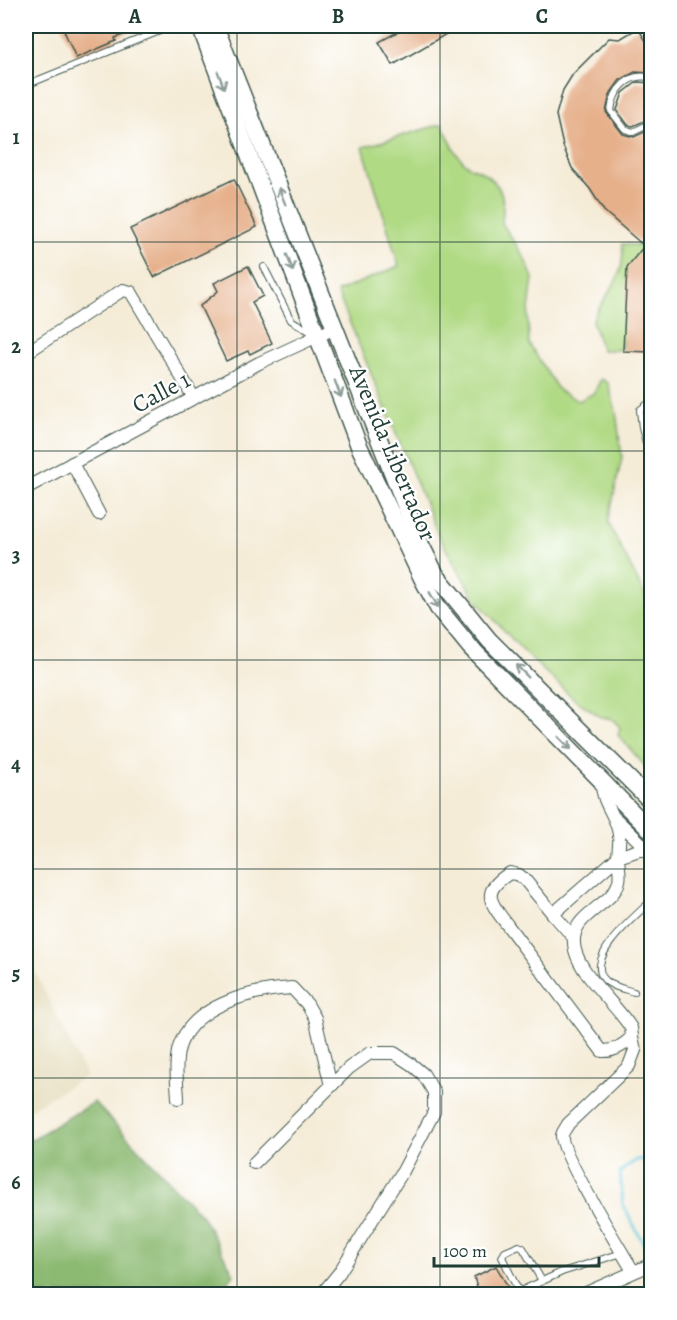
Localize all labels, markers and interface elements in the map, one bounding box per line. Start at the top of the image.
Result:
text: A [128,3,142,30]
text: B [332,3,344,30]
text: C [536,3,548,30]
one-way arrow [216,70,227,89]
text: 1 [12,124,20,151]
one-way arrow [276,187,287,205]
one-way arrow [285,253,296,271]
text: 2 [11,333,21,360]
street label: Avenida Libertador [341,360,444,546]
street label: Calle 1 [126,363,196,421]
one-way arrow [333,380,344,398]
text: 3 [12,542,20,569]
one-way arrow [428,591,440,608]
one-way arrow [514,664,529,679]
one-way arrow [558,736,573,751]
text: 4 [11,751,21,778]
text: 5 [12,960,20,987]
text: 6 [11,1169,21,1196]
scale bar [434,1230,599,1268]
text: 100 m [443,1239,487,1263]

